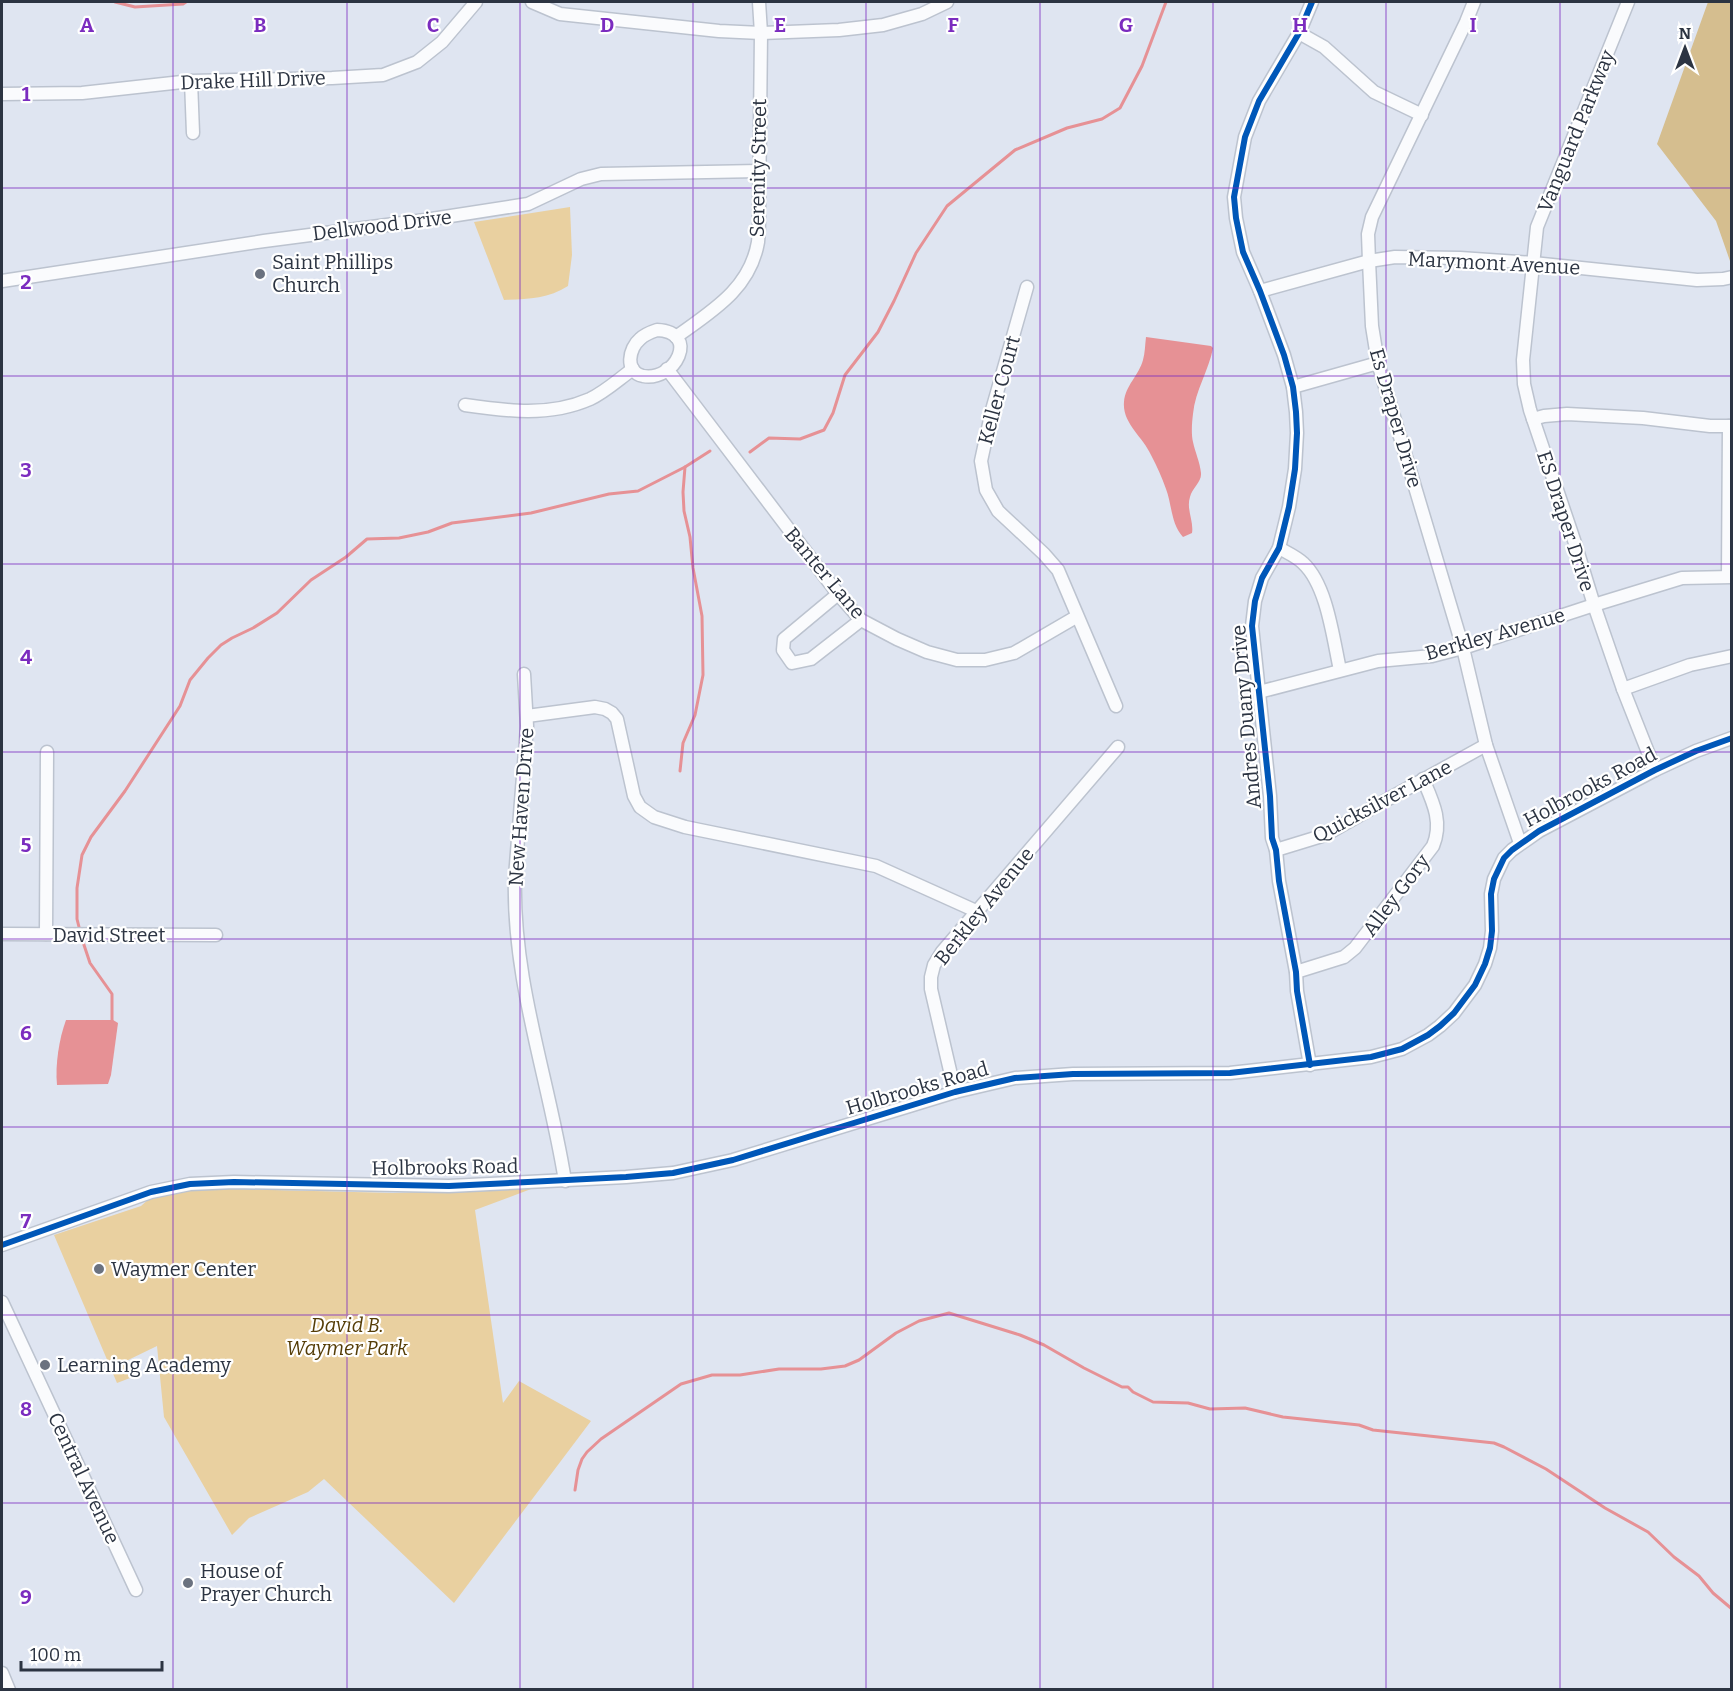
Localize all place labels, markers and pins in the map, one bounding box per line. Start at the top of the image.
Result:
place label: Saint Phillips Church [272,250,393,297]
marker: Saint Phillips Church [253,267,267,281]
place label: Waymer Center [111,1257,256,1281]
marker: Waymer Center [92,1262,106,1276]
place label: Learning Academy [57,1353,232,1377]
marker: Learning Academy [38,1358,52,1372]
place label: House of Prayer Church [200,1559,333,1606]
marker: House of Prayer Church [181,1576,195,1590]

